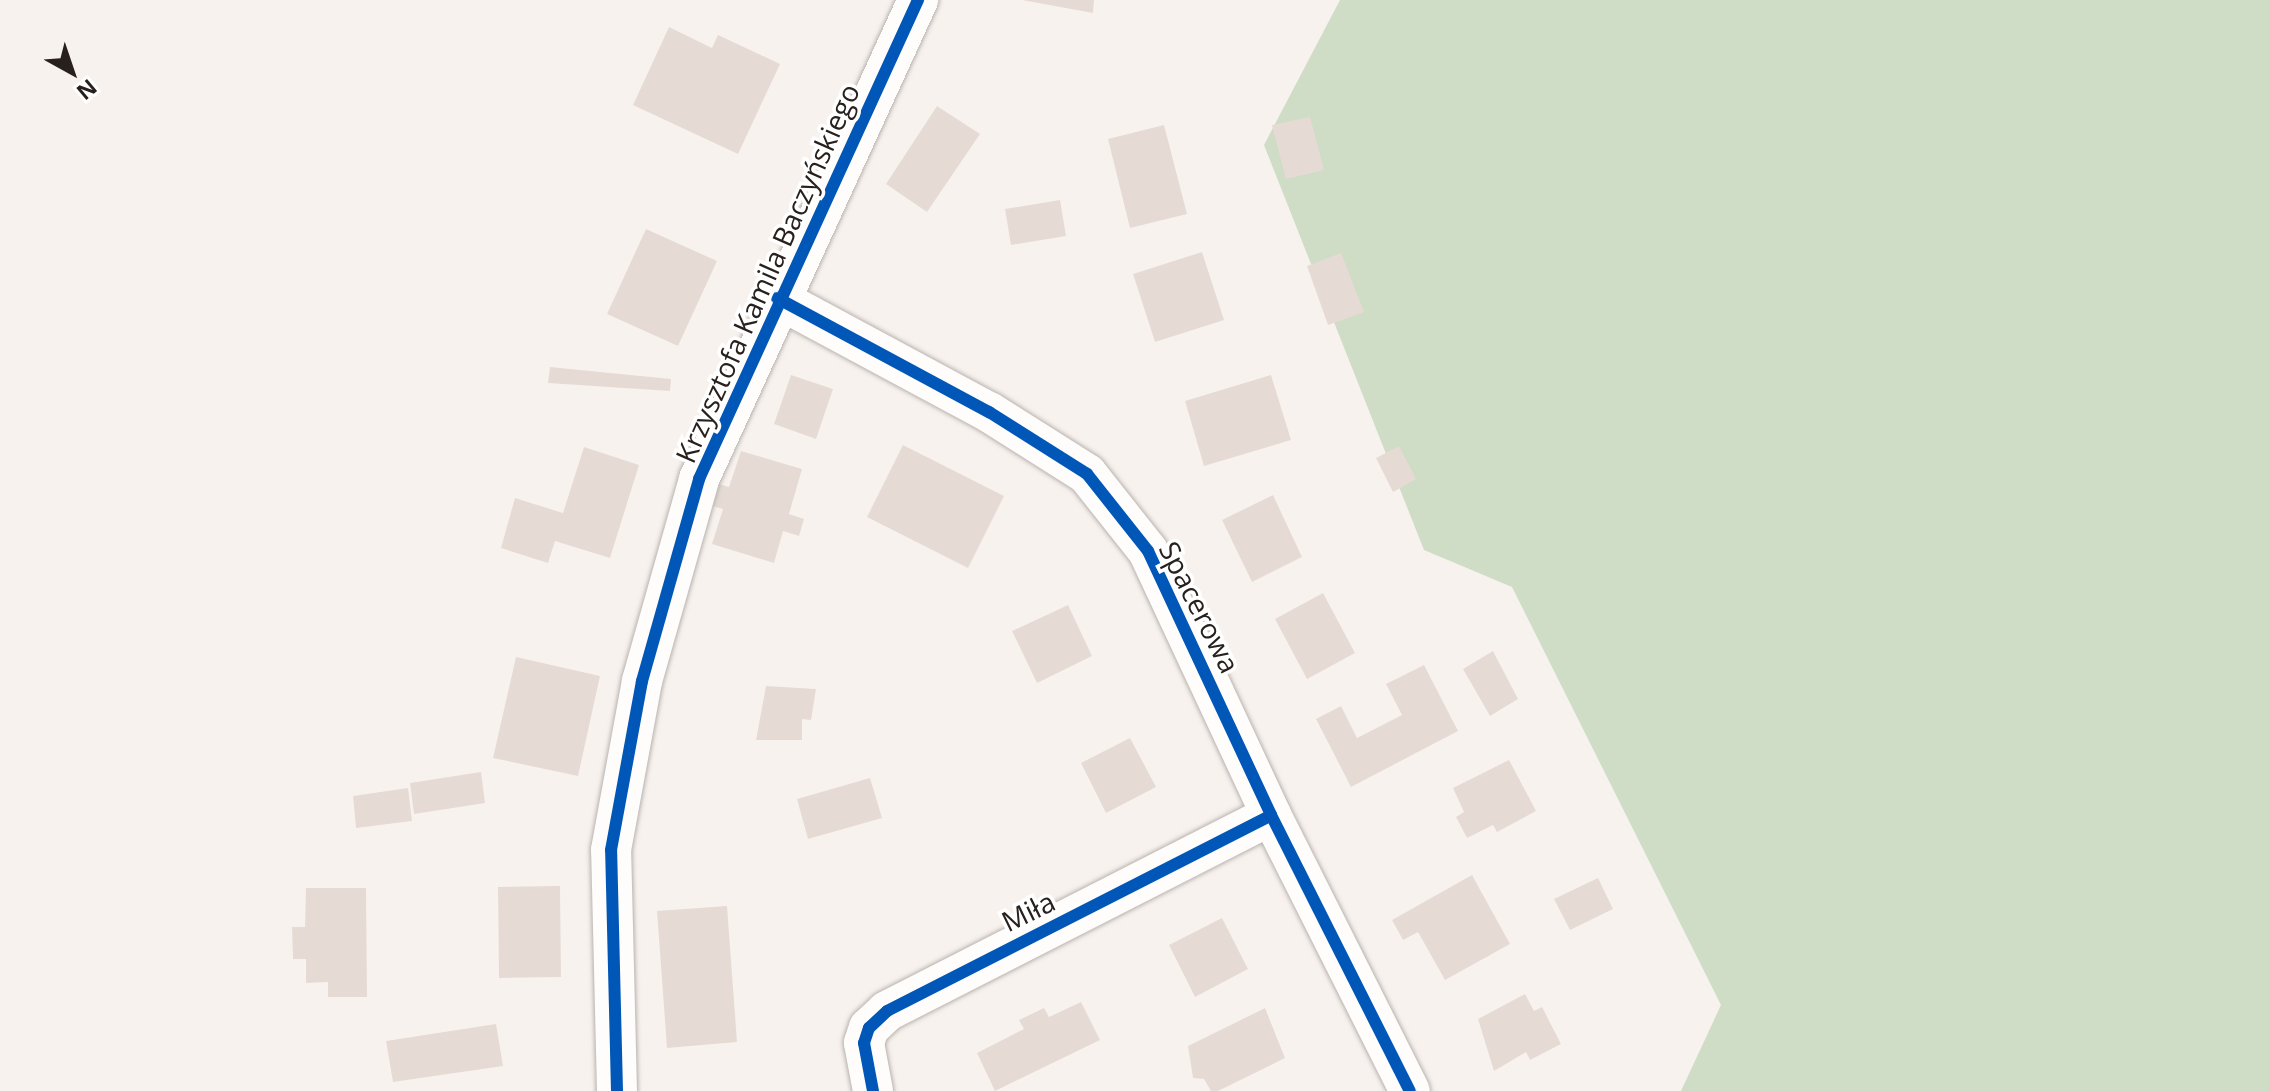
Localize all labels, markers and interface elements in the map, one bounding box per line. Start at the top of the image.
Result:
north arrow [32,32,112,112]
text: N [71,73,104,108]
street label: Krzysztofa Kamila Baczyńskiego [668,78,866,468]
street label: Spacerowa [1153,536,1247,678]
street label: Miła [996,884,1060,938]

